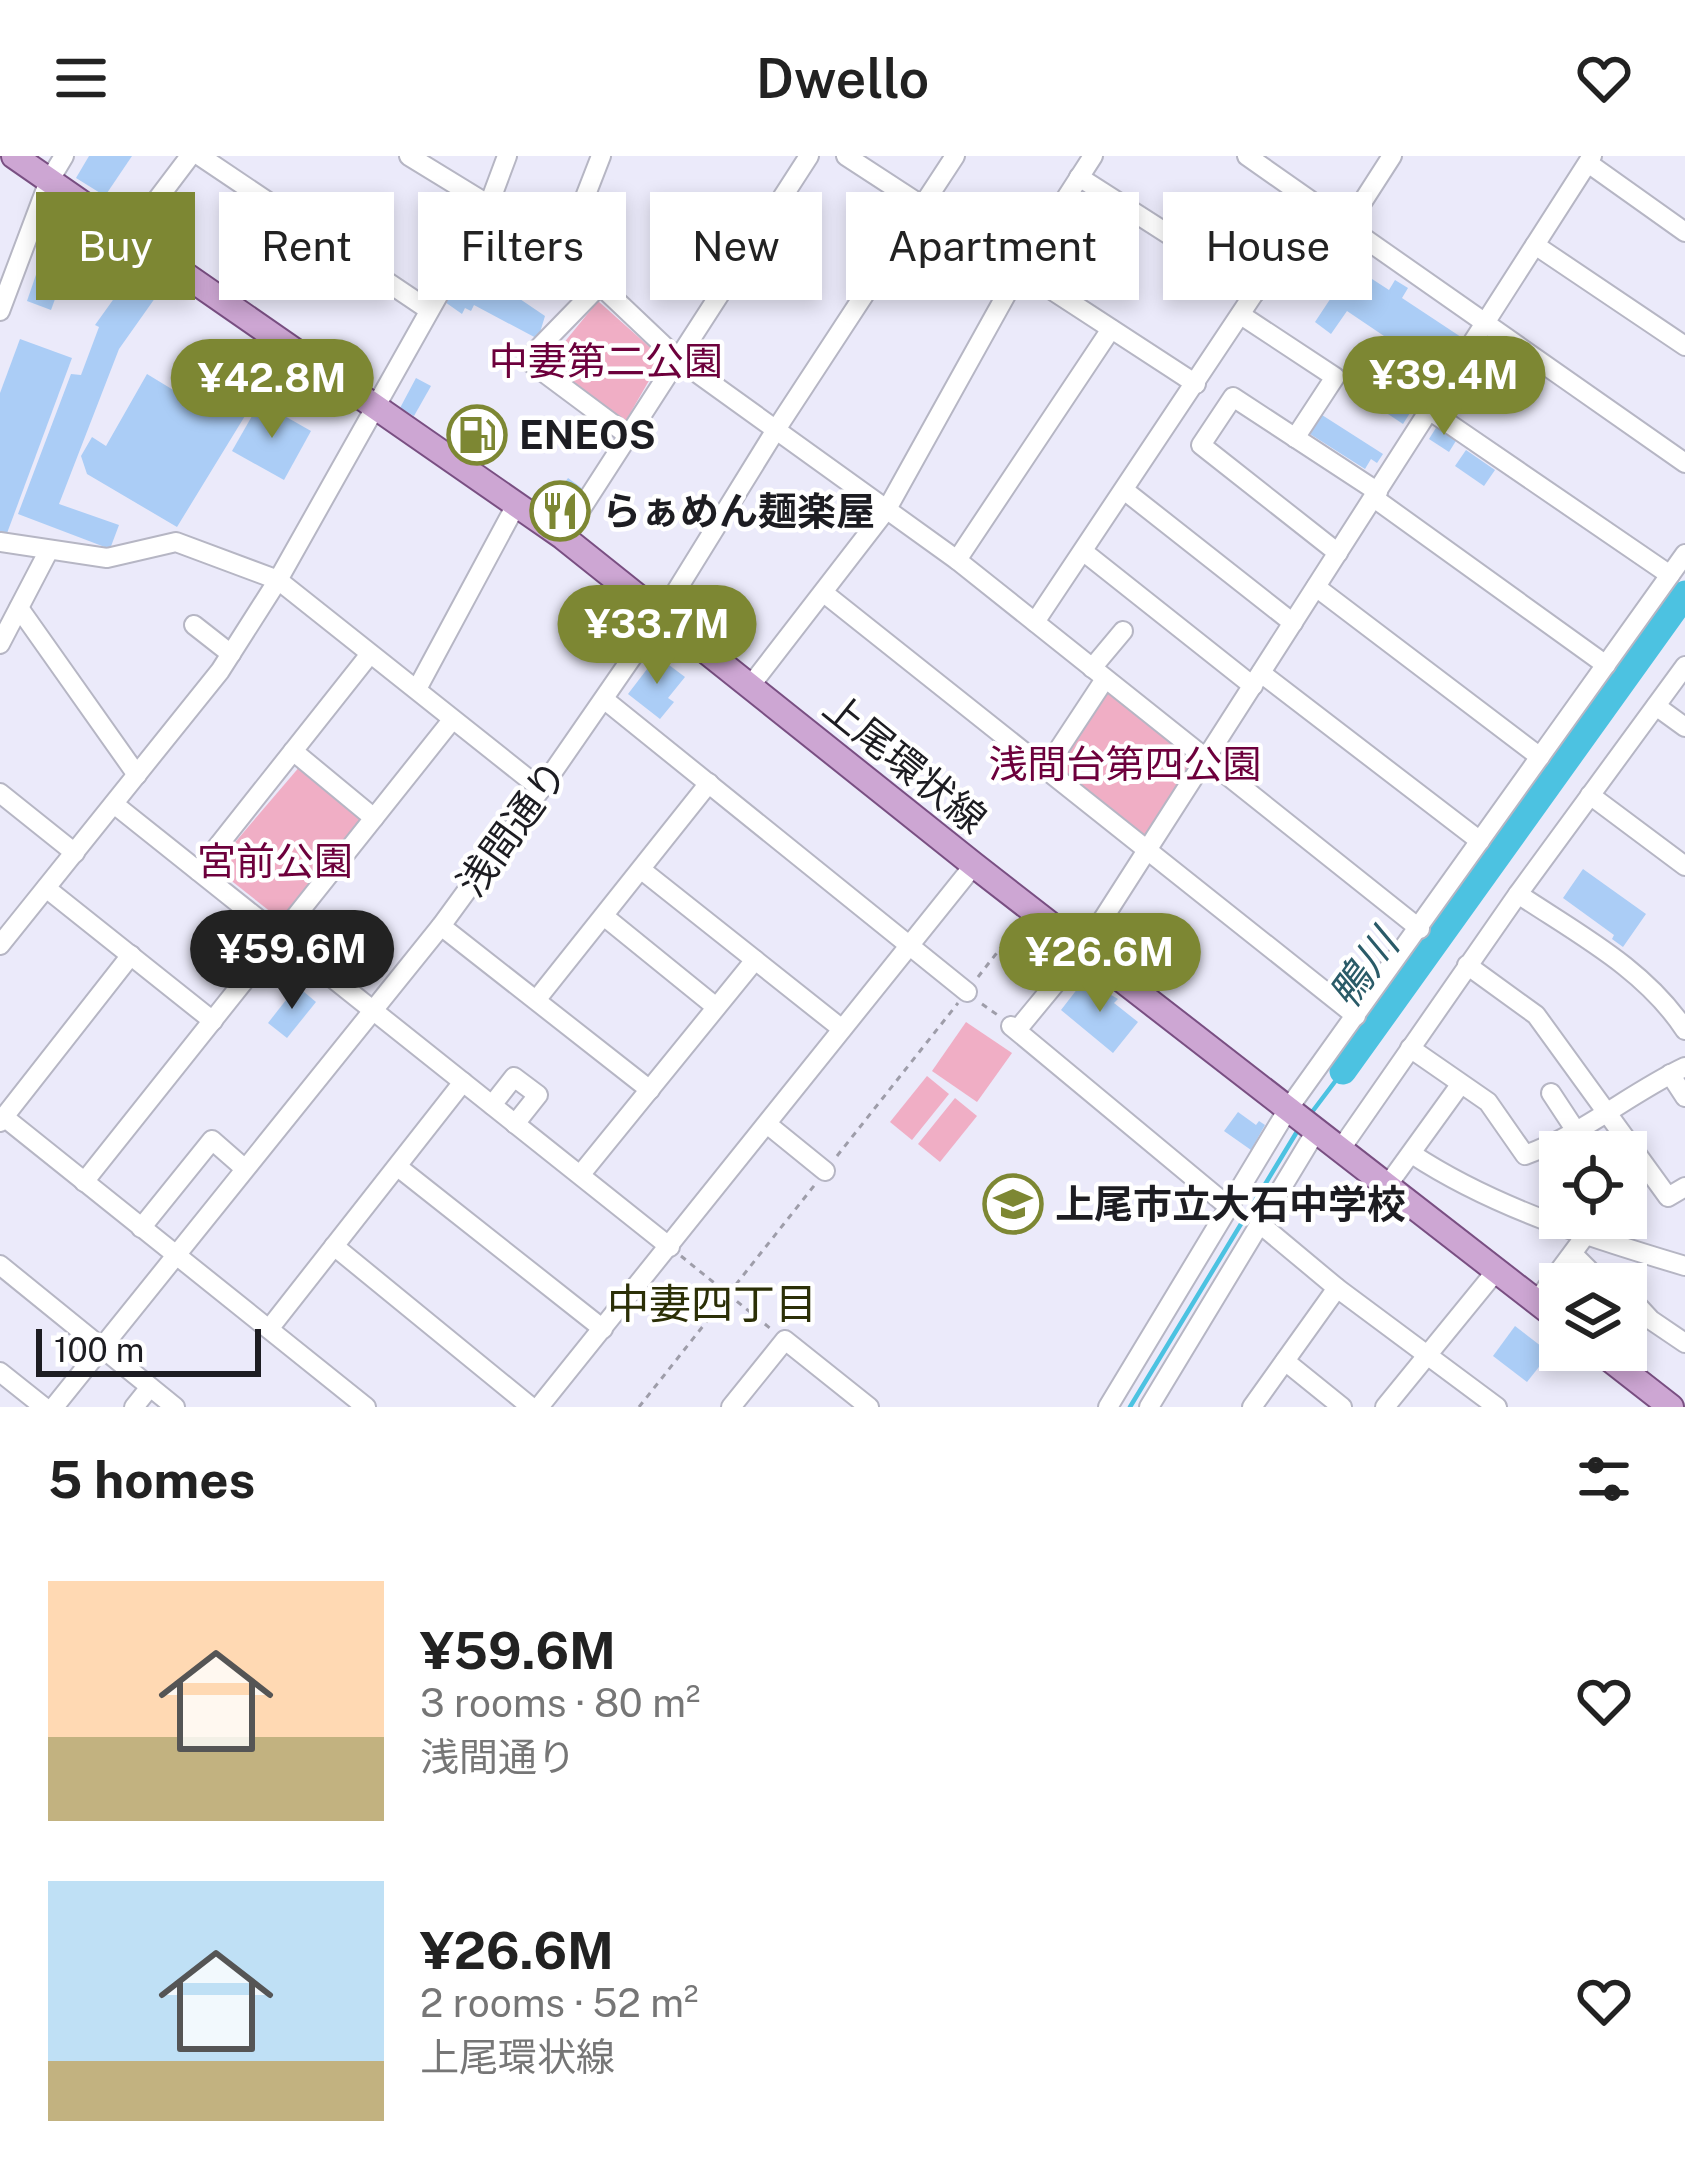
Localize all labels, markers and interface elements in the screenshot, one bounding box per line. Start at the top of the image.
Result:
icon: menu [48,45,114,111]
icon: heart [1571,45,1637,111]
text: Dwello [756,47,929,110]
chip: Buy [36,192,195,300]
chip: Rent [219,192,394,300]
chip: Filters [418,192,626,300]
chip: New [650,192,822,300]
chip: Apartment [846,192,1139,300]
chip: House [1163,192,1372,300]
pin: ¥39.4M [1346,336,1542,438]
park label: 中妻第二公園 [489,338,723,384]
pin: ¥42.8M [174,339,370,441]
text: ¥39.4M [1370,352,1518,398]
text: ¥42.8M [198,355,346,401]
fuel station icon: ENEOS [446,404,508,466]
place label: ENEOS [519,412,656,458]
restaurant icon: らぁめん麺楽屋 [529,480,591,542]
place label: らぁめん麺楽屋 [602,488,875,534]
pin: ¥33.7M [559,585,755,687]
text: ¥33.7M [585,601,729,647]
street label: 上尾環状線 [815,684,995,842]
park label: 浅間台第四公園 [988,741,1262,787]
street label: 浅間通り [448,751,576,905]
park label: 宮前公園 [197,838,353,884]
pin: ¥59.6M [194,910,390,1012]
pin: ¥26.6M [1002,913,1198,1015]
water label: 鴨川 [1318,917,1410,1017]
text: ¥59.6M [217,926,367,972]
text: ¥26.6M [1026,929,1174,975]
map controls [1539,1131,1647,1371]
button: locate [1539,1131,1647,1239]
school or university icon: 上尾市立大石中学校 [982,1173,1044,1235]
place label: 上尾市立大石中学校 [1055,1181,1406,1227]
button: layers [1539,1263,1647,1371]
district label: 中妻四丁目 [607,1279,817,1328]
scale bar [36,1323,261,1376]
text: 100 m [54,1331,144,1369]
icon: filters [1571,1446,1637,1512]
text: 5 homes [48,1450,255,1509]
text: ¥59.6M [420,1621,616,1680]
icon: home [144,1629,288,1773]
icon: heart [1571,1668,1637,1734]
text: 3 rooms · 80 m² [420,1680,700,1726]
text: 浅間通り [420,1734,576,1780]
text: ¥26.6M [420,1921,614,1980]
icon: home [144,1929,288,2073]
icon: heart [1571,1968,1637,2034]
text: 2 rooms · 52 m² [420,1980,698,2026]
text: 上尾環状線 [420,2034,615,2080]

